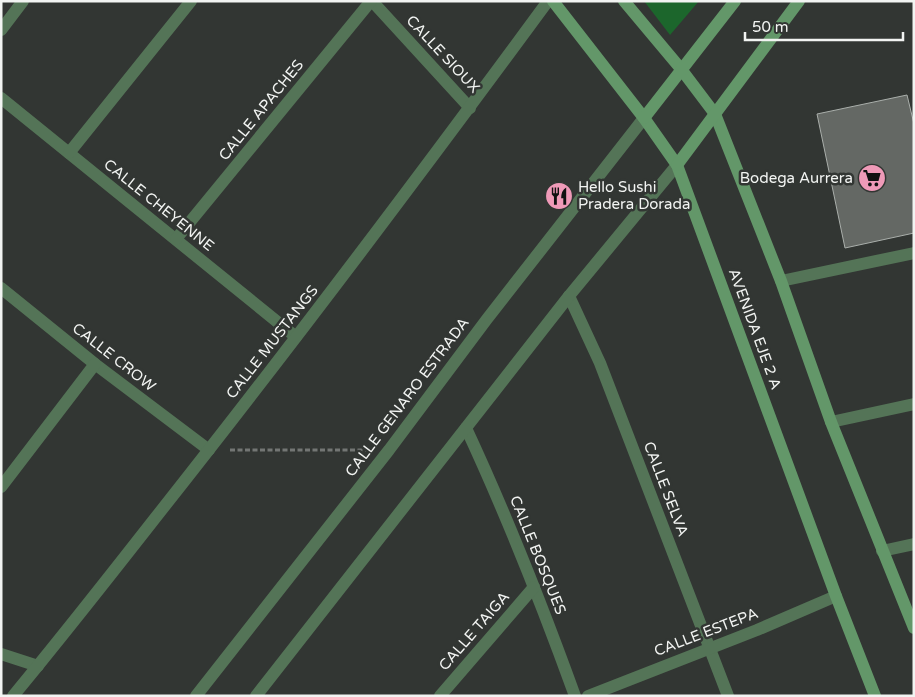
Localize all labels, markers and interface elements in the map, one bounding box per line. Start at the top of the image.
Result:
scale bar [745,10,902,42]
street label: CALLE SIOUX [402,11,484,97]
text: 50 m [752,18,789,36]
street label: CALLE APACHES [215,56,307,164]
street label: CALLE CHEYENNE [100,155,218,255]
supermarket icon: Bodega Aurrera [857,163,887,193]
place label: Bodega Aurrera [740,169,853,187]
place label: Hello Sushi Pradera Dorada [578,178,690,213]
restaurant icon: Hello Sushi Pradera Dorada [544,181,574,211]
street label: AVENIDA EJE 2 A [725,266,785,392]
street label: CALLE MUSTANGS [222,282,322,402]
street label: CALLE GENARO ESTRADA [341,314,473,480]
street label: CALLE CROW [69,319,159,395]
street label: CALLE SELVA [640,439,692,539]
street label: CALLE BOSQUES [506,493,570,617]
street label: CALLE TAIGA [435,588,513,674]
street label: CALLE ESTEPA [651,604,761,660]

